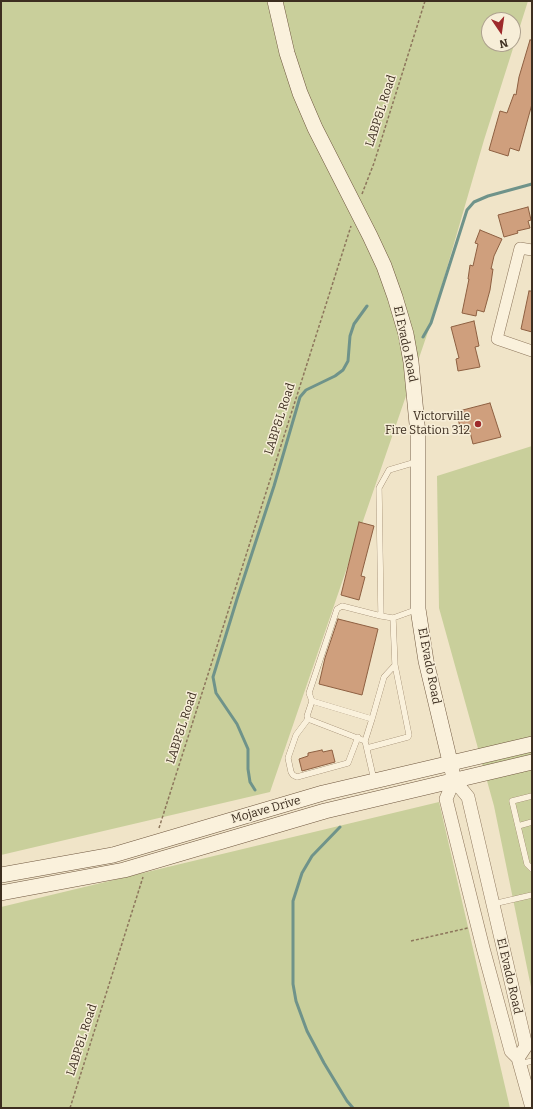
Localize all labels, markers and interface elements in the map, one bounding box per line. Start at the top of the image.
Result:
north arrow [481,12,521,52]
text: N [498,36,509,50]
street label: LABP&L Road [363,73,399,149]
street label: El Evado Road [390,305,420,383]
street label: LABP&L Road [262,381,298,457]
place label: Victorville Fire Station 312 [385,410,470,438]
marker: Victorville Fire Station 312 [473,419,483,429]
street label: El Evado Road [415,627,443,705]
street label: LABP&L Road [164,690,200,766]
street label: Mojave Drive [230,793,302,827]
street label: El Evado Road [493,937,525,1015]
street label: LABP&L Road [64,1002,100,1078]

